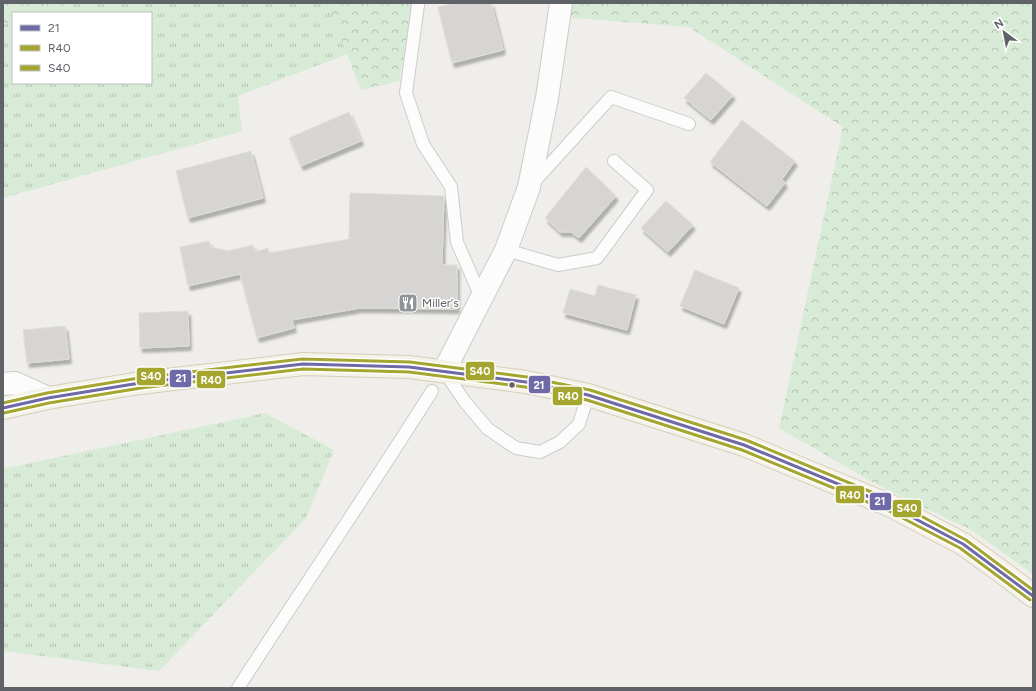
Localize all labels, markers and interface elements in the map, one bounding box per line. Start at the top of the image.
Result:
legend [12,12,152,84]
north arrow [984,12,1024,52]
text: N [992,16,1006,32]
text: 21 [48,21,60,35]
text: R40 [48,41,71,55]
text: S40 [48,61,71,75]
restaurant icon: Miller's [397,292,419,314]
place label: Miller's [422,296,459,310]
line badge: S40 [465,361,495,381]
text: S40 [470,365,490,378]
line badge: S40 [136,367,166,386]
line badge: 21 [169,369,192,388]
text: S40 [141,370,161,383]
line badge: R40 [196,370,226,389]
text: 21 [175,372,187,385]
text: R40 [200,374,222,387]
line badge: 21 [528,375,551,394]
text: 21 [533,379,545,392]
unlabelled marker [507,380,517,390]
line badge: R40 [552,386,583,406]
text: R40 [557,390,579,403]
line badge: R40 [835,485,865,504]
text: R40 [839,489,861,502]
line badge: 21 [869,492,892,511]
text: 21 [874,495,886,508]
line badge: S40 [892,499,922,518]
text: S40 [897,502,917,515]

